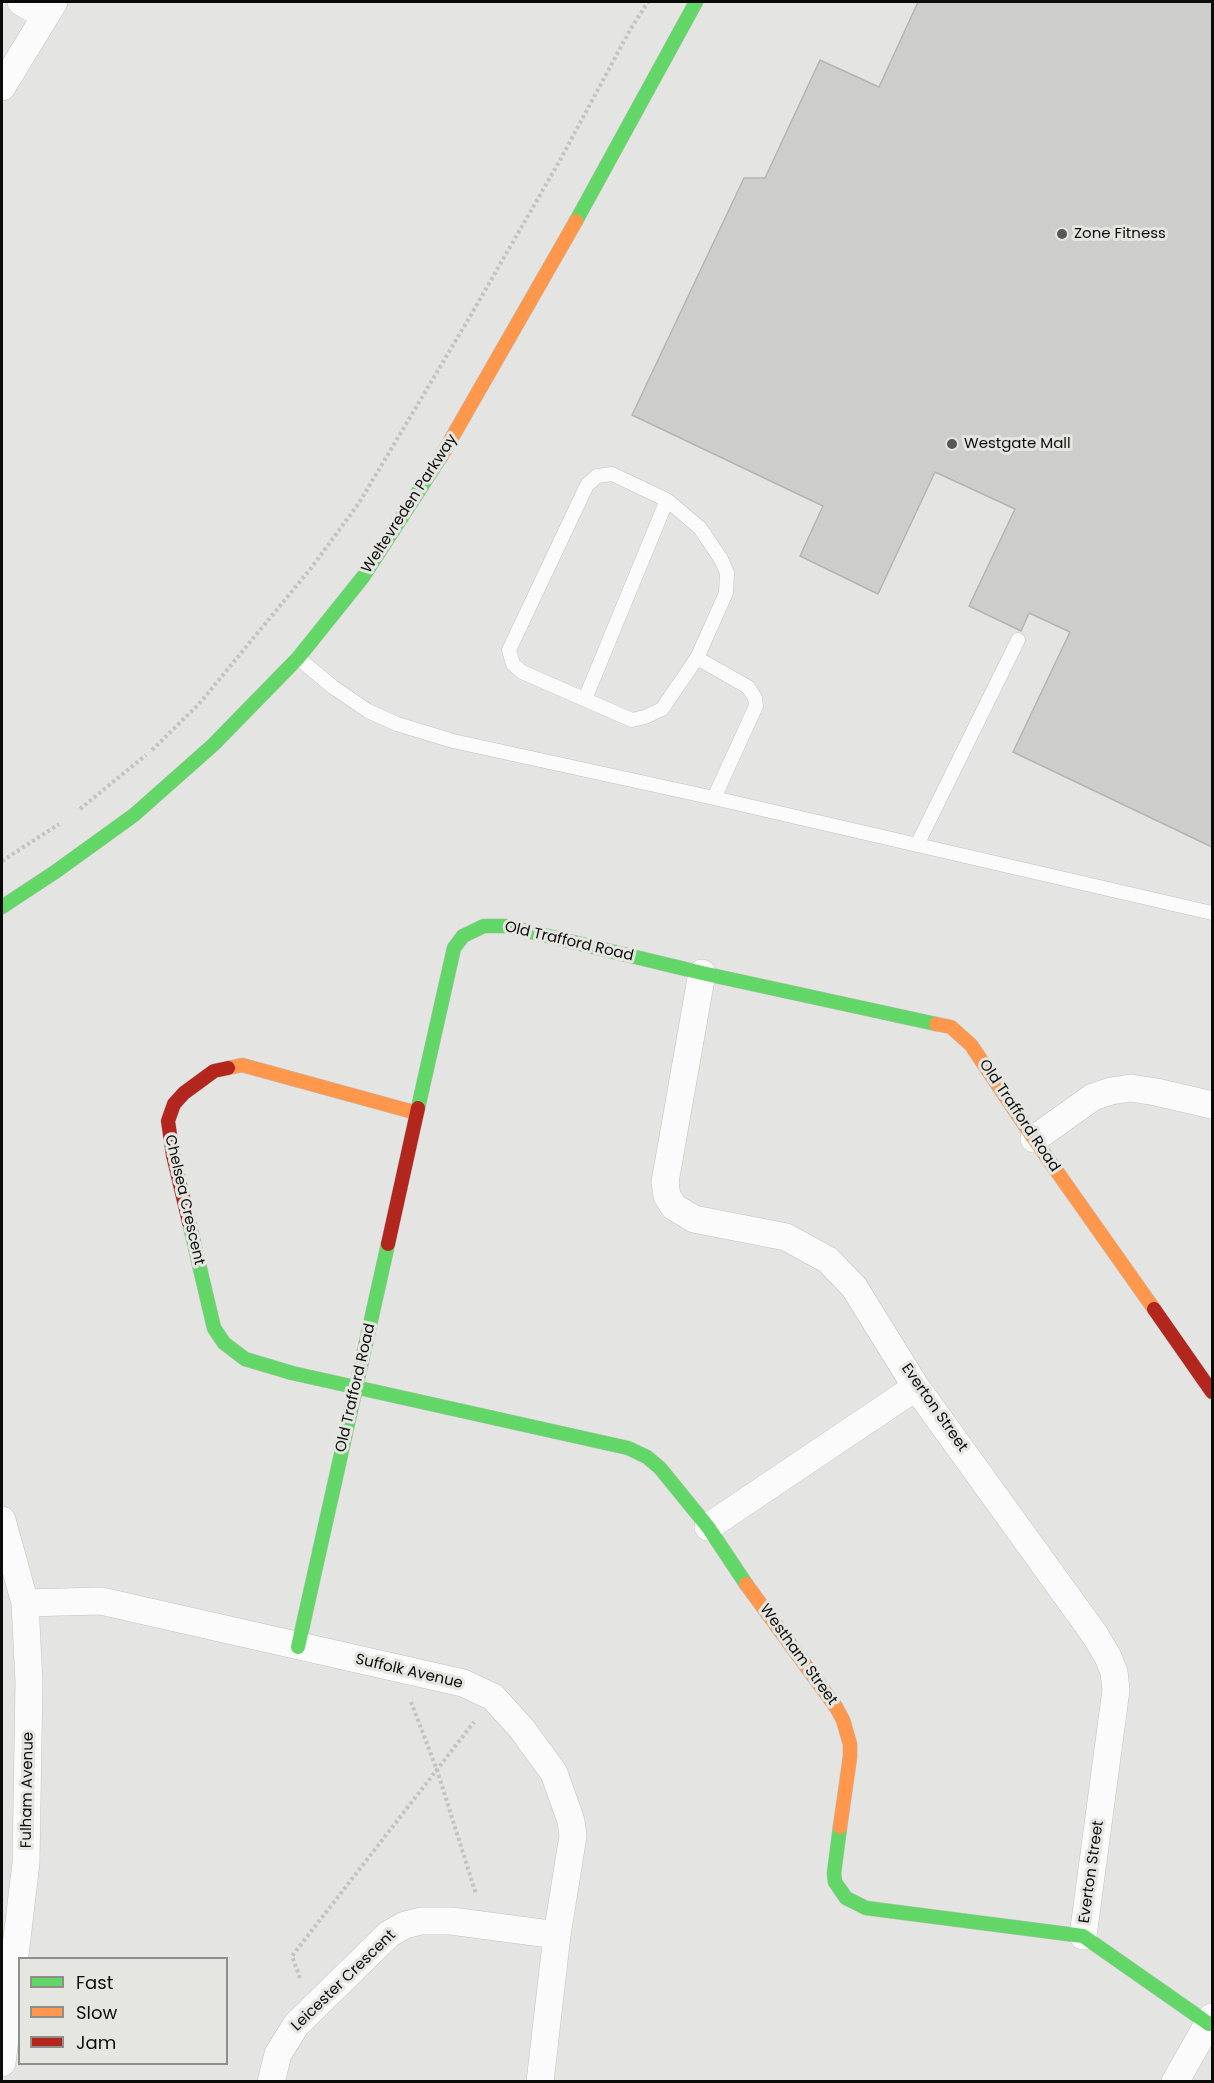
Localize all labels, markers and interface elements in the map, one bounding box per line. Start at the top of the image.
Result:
place label: Zone Fitness [1074,225,1166,243]
marker: Zone Fitness [1055,227,1069,241]
street label: Weltevreden Parkway [358,431,462,577]
place label: Westgate Mall [964,435,1071,453]
marker: Westgate Mall [945,437,959,451]
street label: Old Trafford Road [503,918,635,966]
street label: Old Trafford Road [975,1056,1063,1176]
street label: Chelsea Crescent [160,1133,208,1267]
street label: Old Trafford Road [332,1322,380,1454]
street label: Everton Street [897,1360,971,1456]
street label: Westham Street [755,1601,841,1709]
street label: Suffolk Avenue [354,1651,464,1693]
street label: Fulham Avenue [18,1732,38,1848]
street label: Everton Street [1076,1819,1108,1925]
street label: Leicester Crescent [288,1927,400,2035]
legend [18,1957,228,2065]
text: Fast [76,1970,113,1995]
text: Slow [76,2000,117,2025]
text: Jam [76,2030,116,2055]

